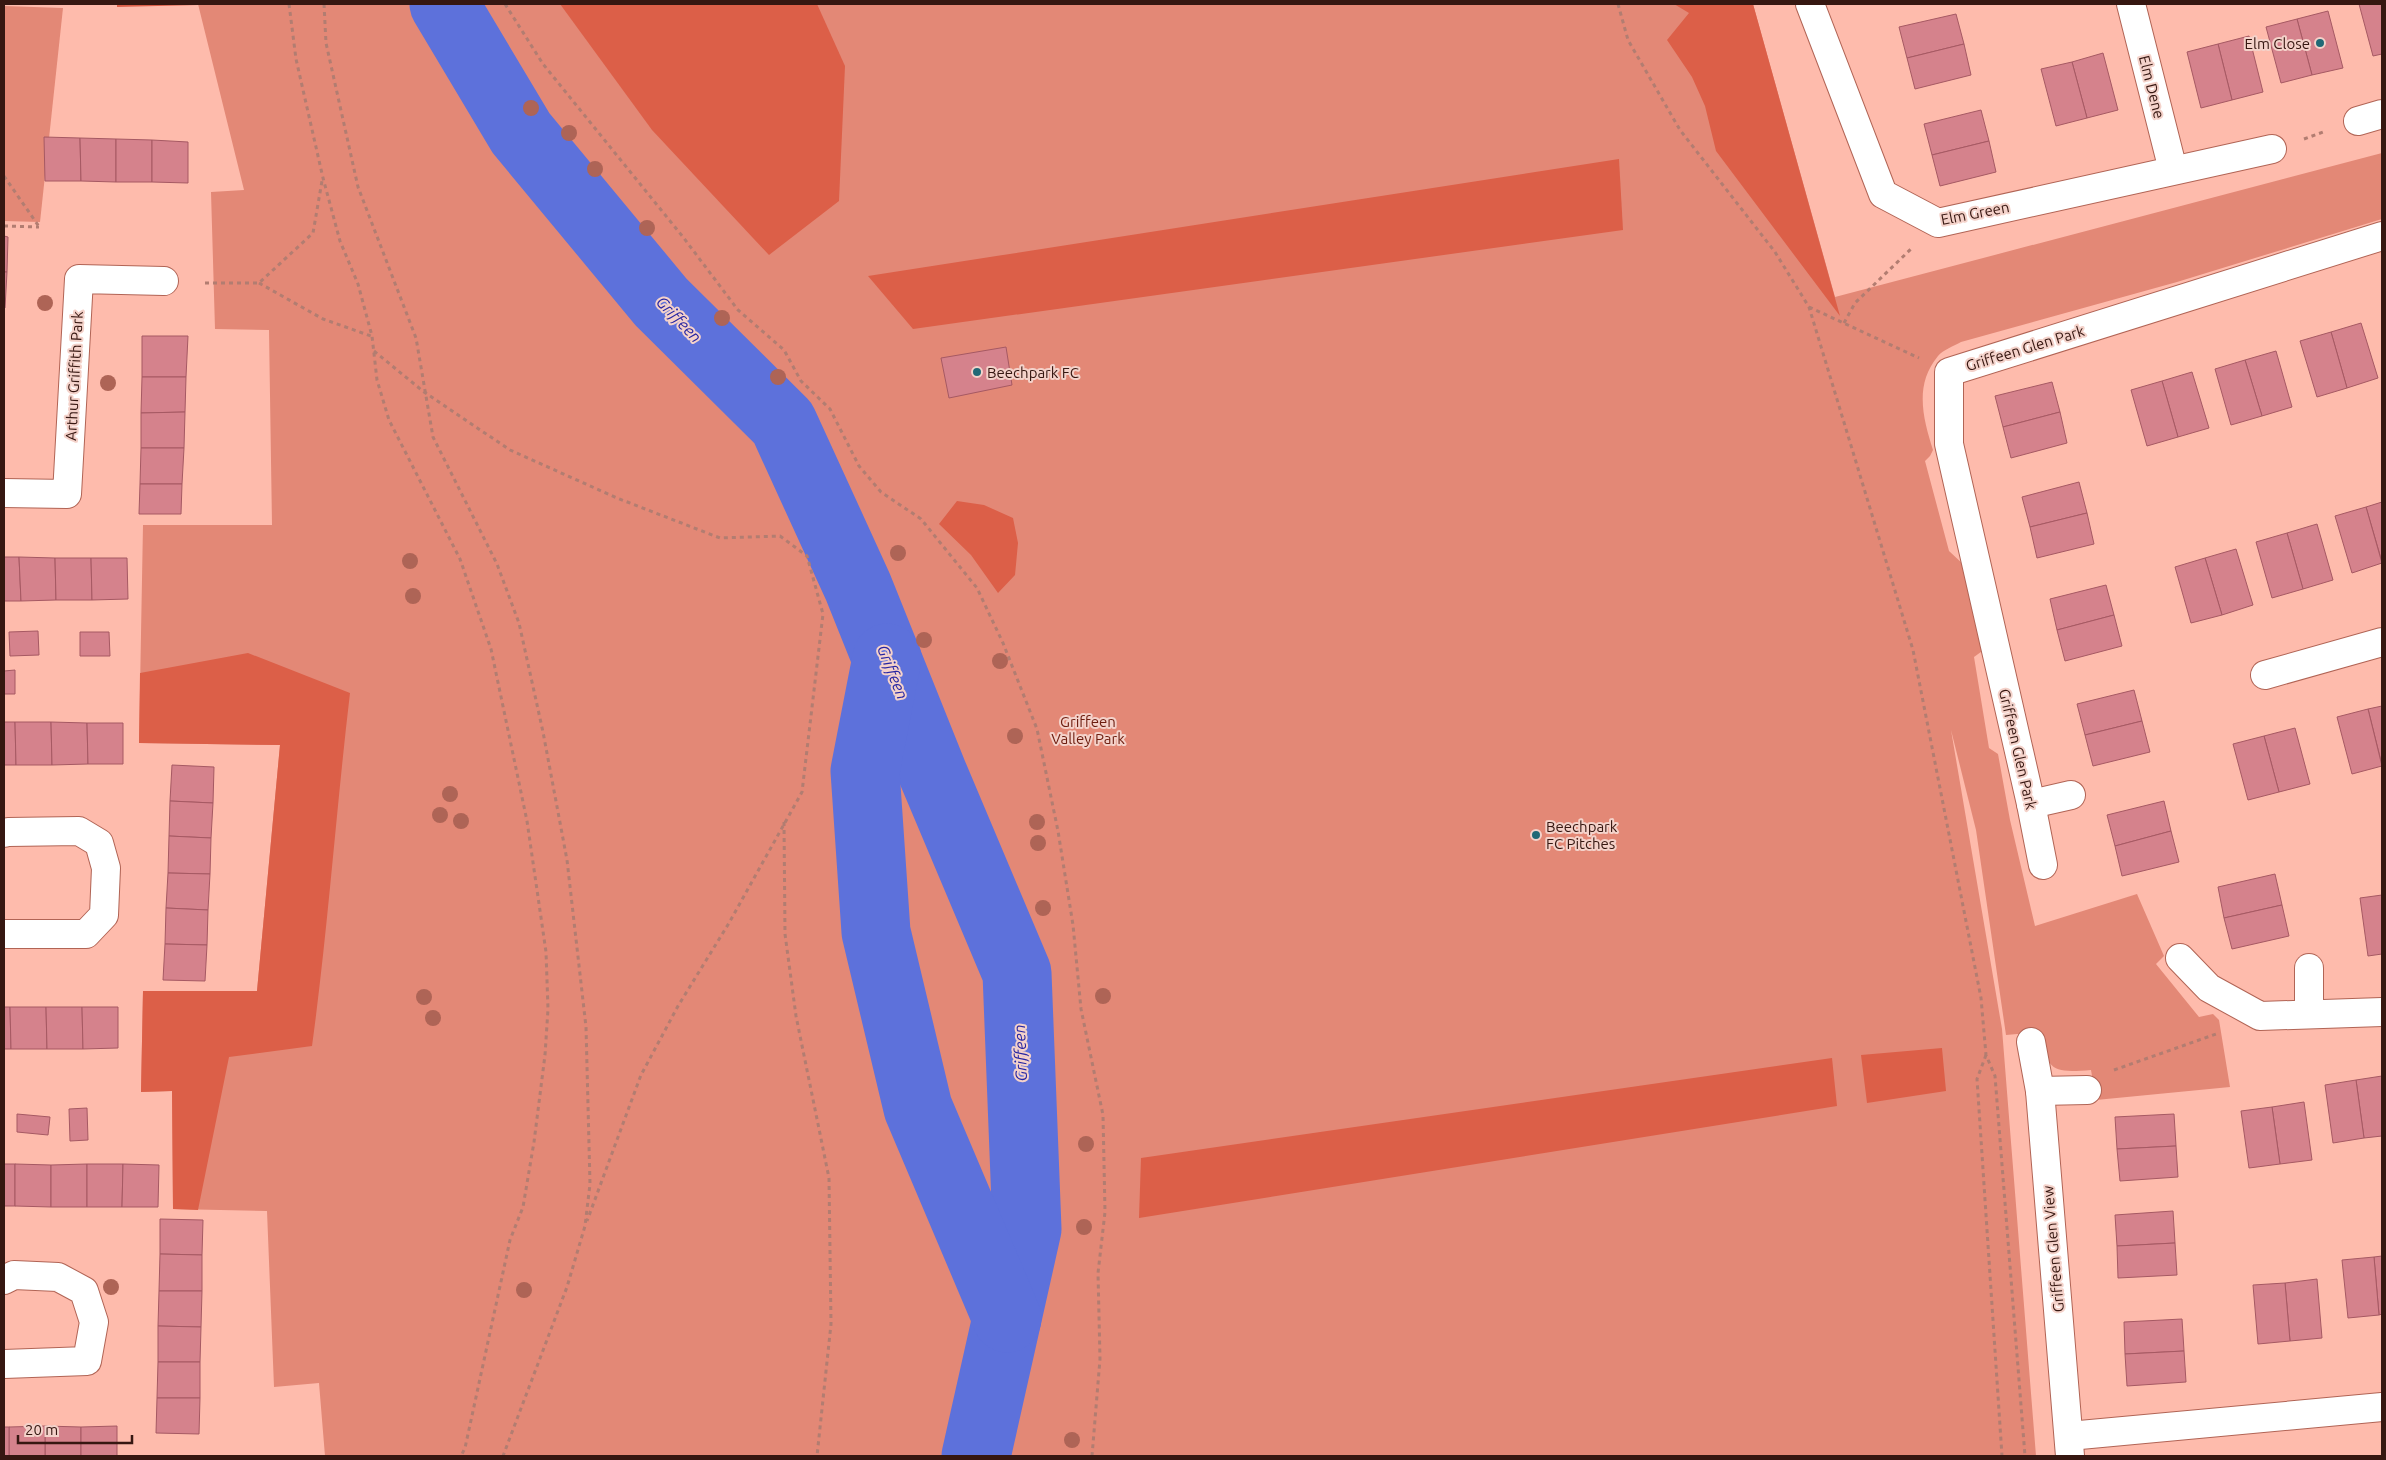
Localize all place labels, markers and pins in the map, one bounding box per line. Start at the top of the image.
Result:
place label: Elm Close [2245,35,2310,52]
marker: Elm Close [2314,37,2326,49]
place label: Beechpark FC [987,364,1079,381]
marker: Beechpark FC [971,366,983,378]
place label: Beechpark FC Pitches [1546,818,1618,852]
marker: Beechpark FC Pitches [1530,829,1542,841]

